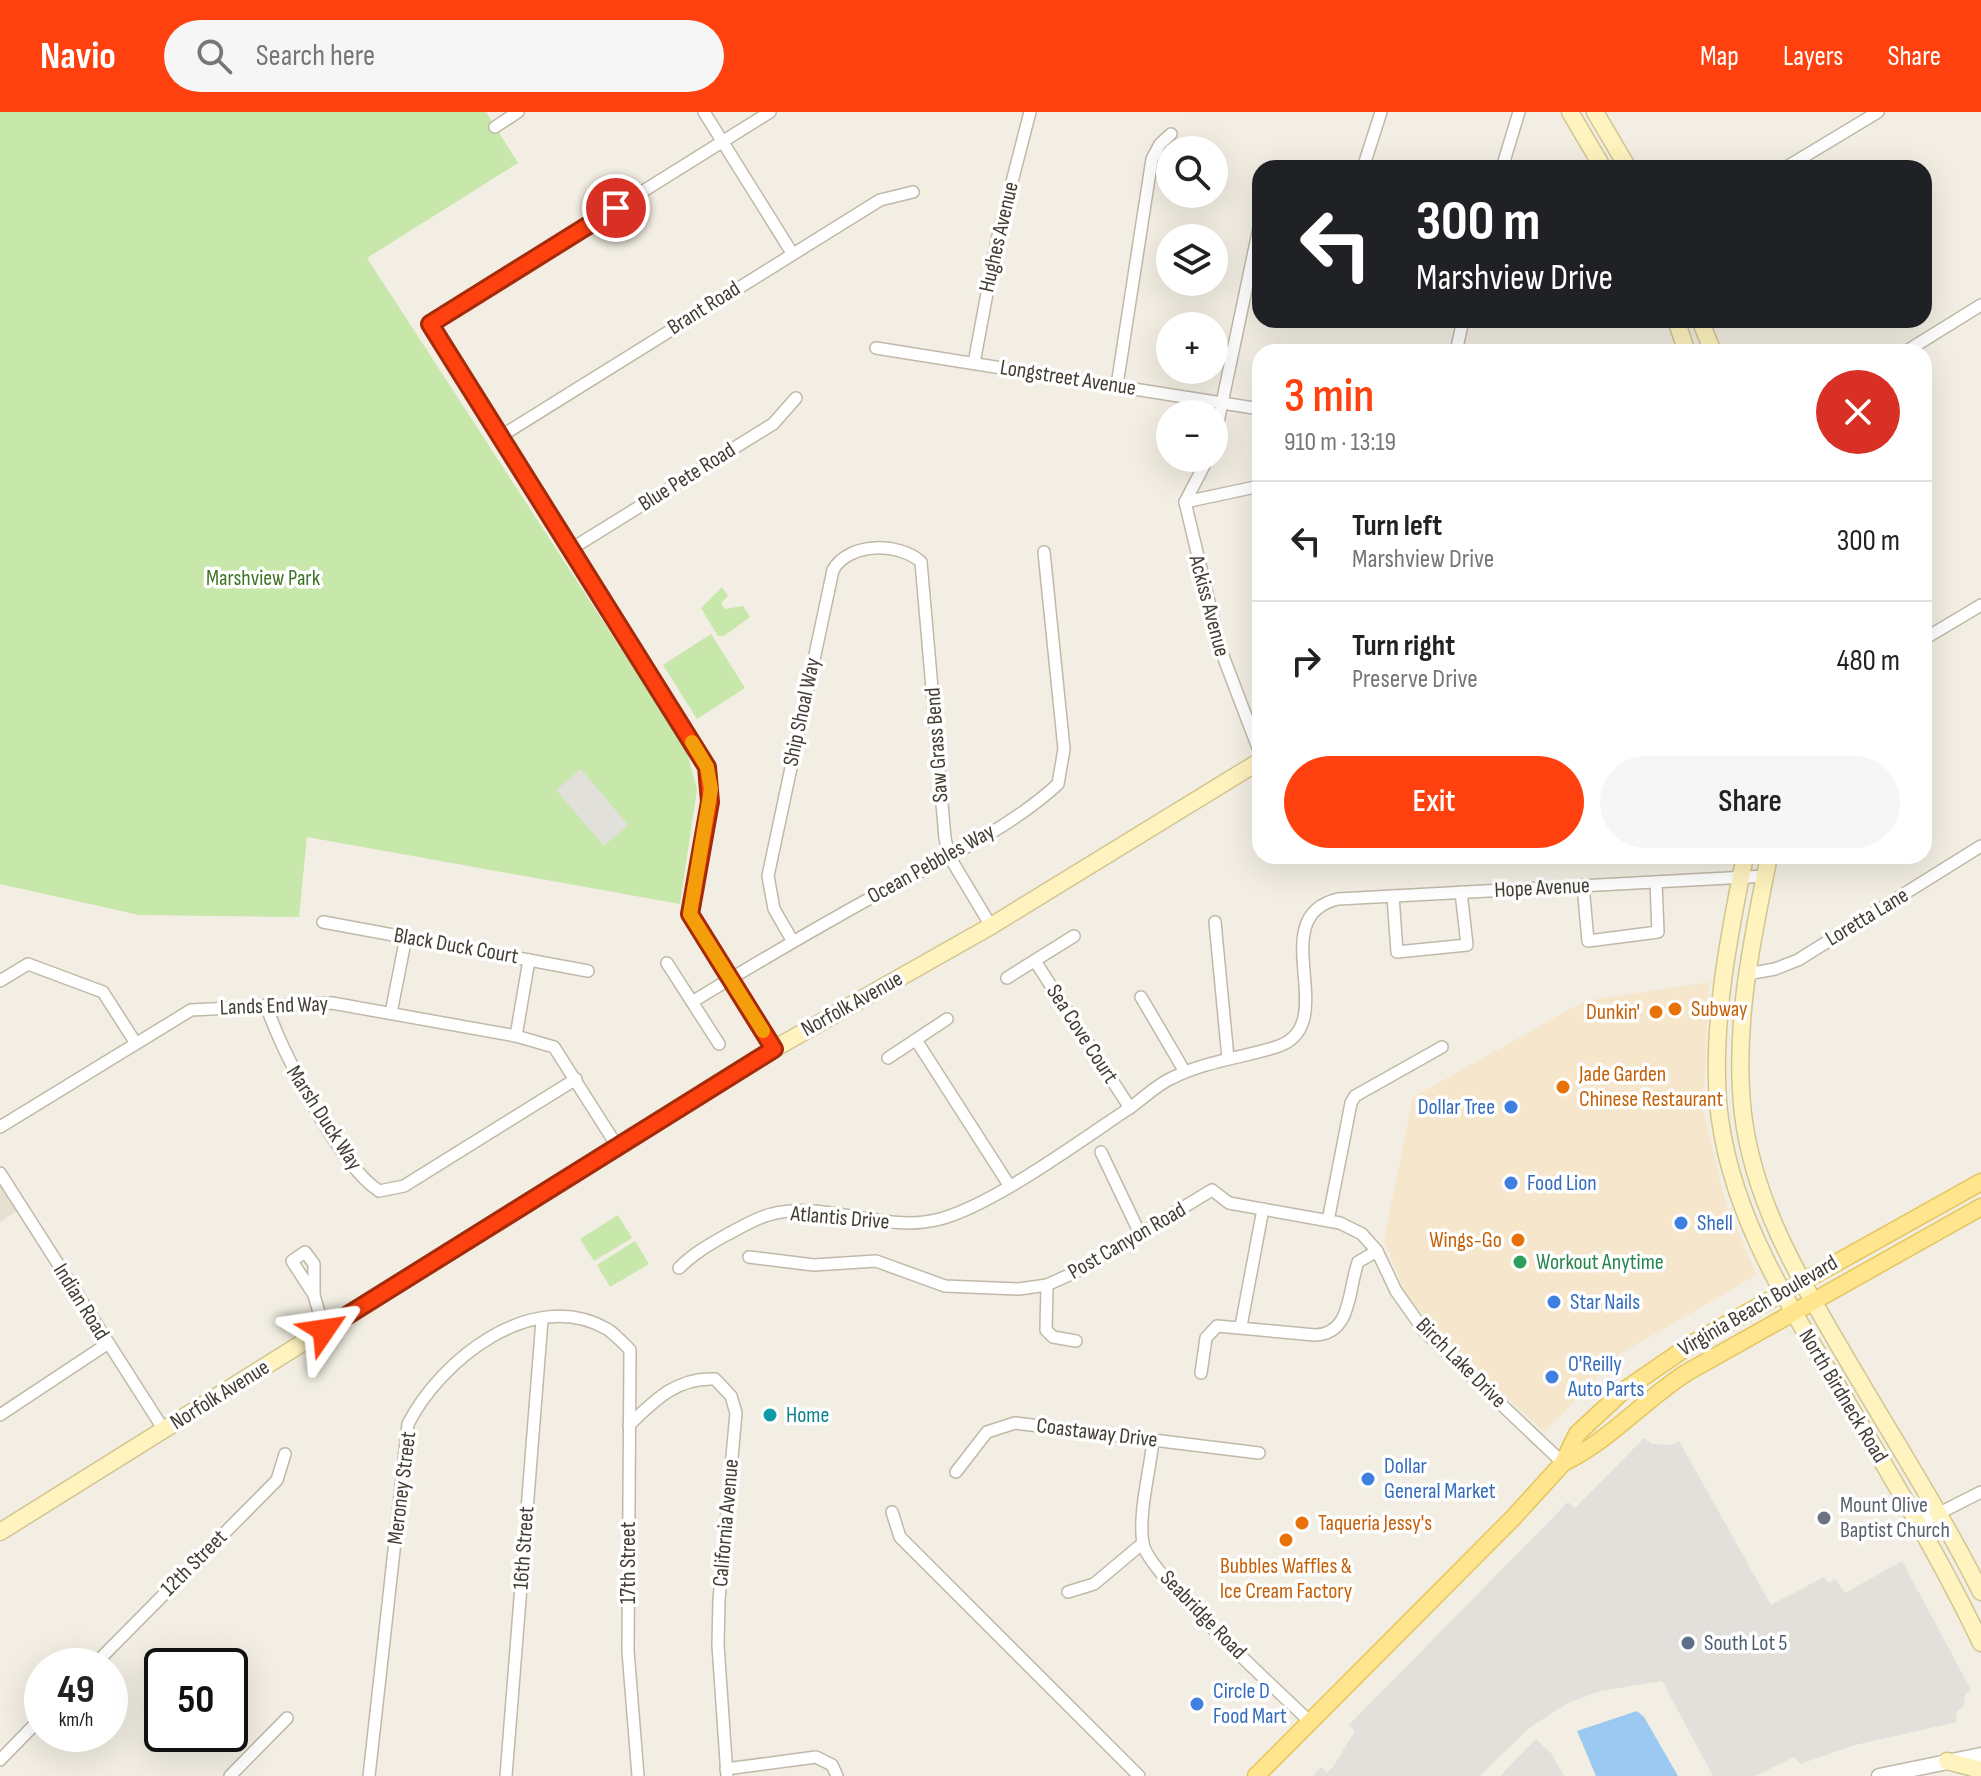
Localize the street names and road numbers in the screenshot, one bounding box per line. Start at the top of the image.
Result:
street label: Hughes Avenue [973,179,1025,295]
street label: Brant Road [663,275,745,341]
street label: Longstreet Avenue [998,354,1138,402]
street label: Blue Pete Road [634,437,740,517]
street label: Ackiss Avenue [1182,551,1235,660]
street label: Ship Shoal Way [777,655,827,769]
street label: Saw Grass Bend [920,687,954,803]
street label: Ocean Pebbles Way [863,818,1000,910]
street label: Hope Avenue [1494,872,1590,904]
street label: Loretta Lane [1821,882,1913,952]
street label: Black Duck Court [392,922,521,970]
street label: Norfolk Avenue [797,965,907,1043]
street label: Sea Cove Court [1040,980,1124,1089]
street label: Lands End Way [219,991,329,1021]
street label: Marsh Duck Way [280,1060,368,1176]
street label: Post Canyon Road [1063,1196,1191,1286]
street label: Atlantis Drive [789,1200,890,1236]
street label: Virginia Beach Boulevard [1673,1249,1843,1363]
street label: Indian Road [47,1259,115,1345]
street label: Birch Lake Drive [1410,1312,1512,1414]
street label: North Birdneck Road [1792,1324,1894,1468]
street label: Norfolk Avenue [165,1354,275,1436]
street label: Coastaway Drive [1035,1412,1159,1454]
street label: Meroney Street [382,1430,422,1546]
street label: California Avenue [707,1458,745,1588]
street label: 16th Street [508,1505,540,1591]
street label: 17th Street [615,1521,642,1604]
street label: 12th Street [155,1524,233,1602]
street label: Seabridge Road [1154,1565,1252,1665]

